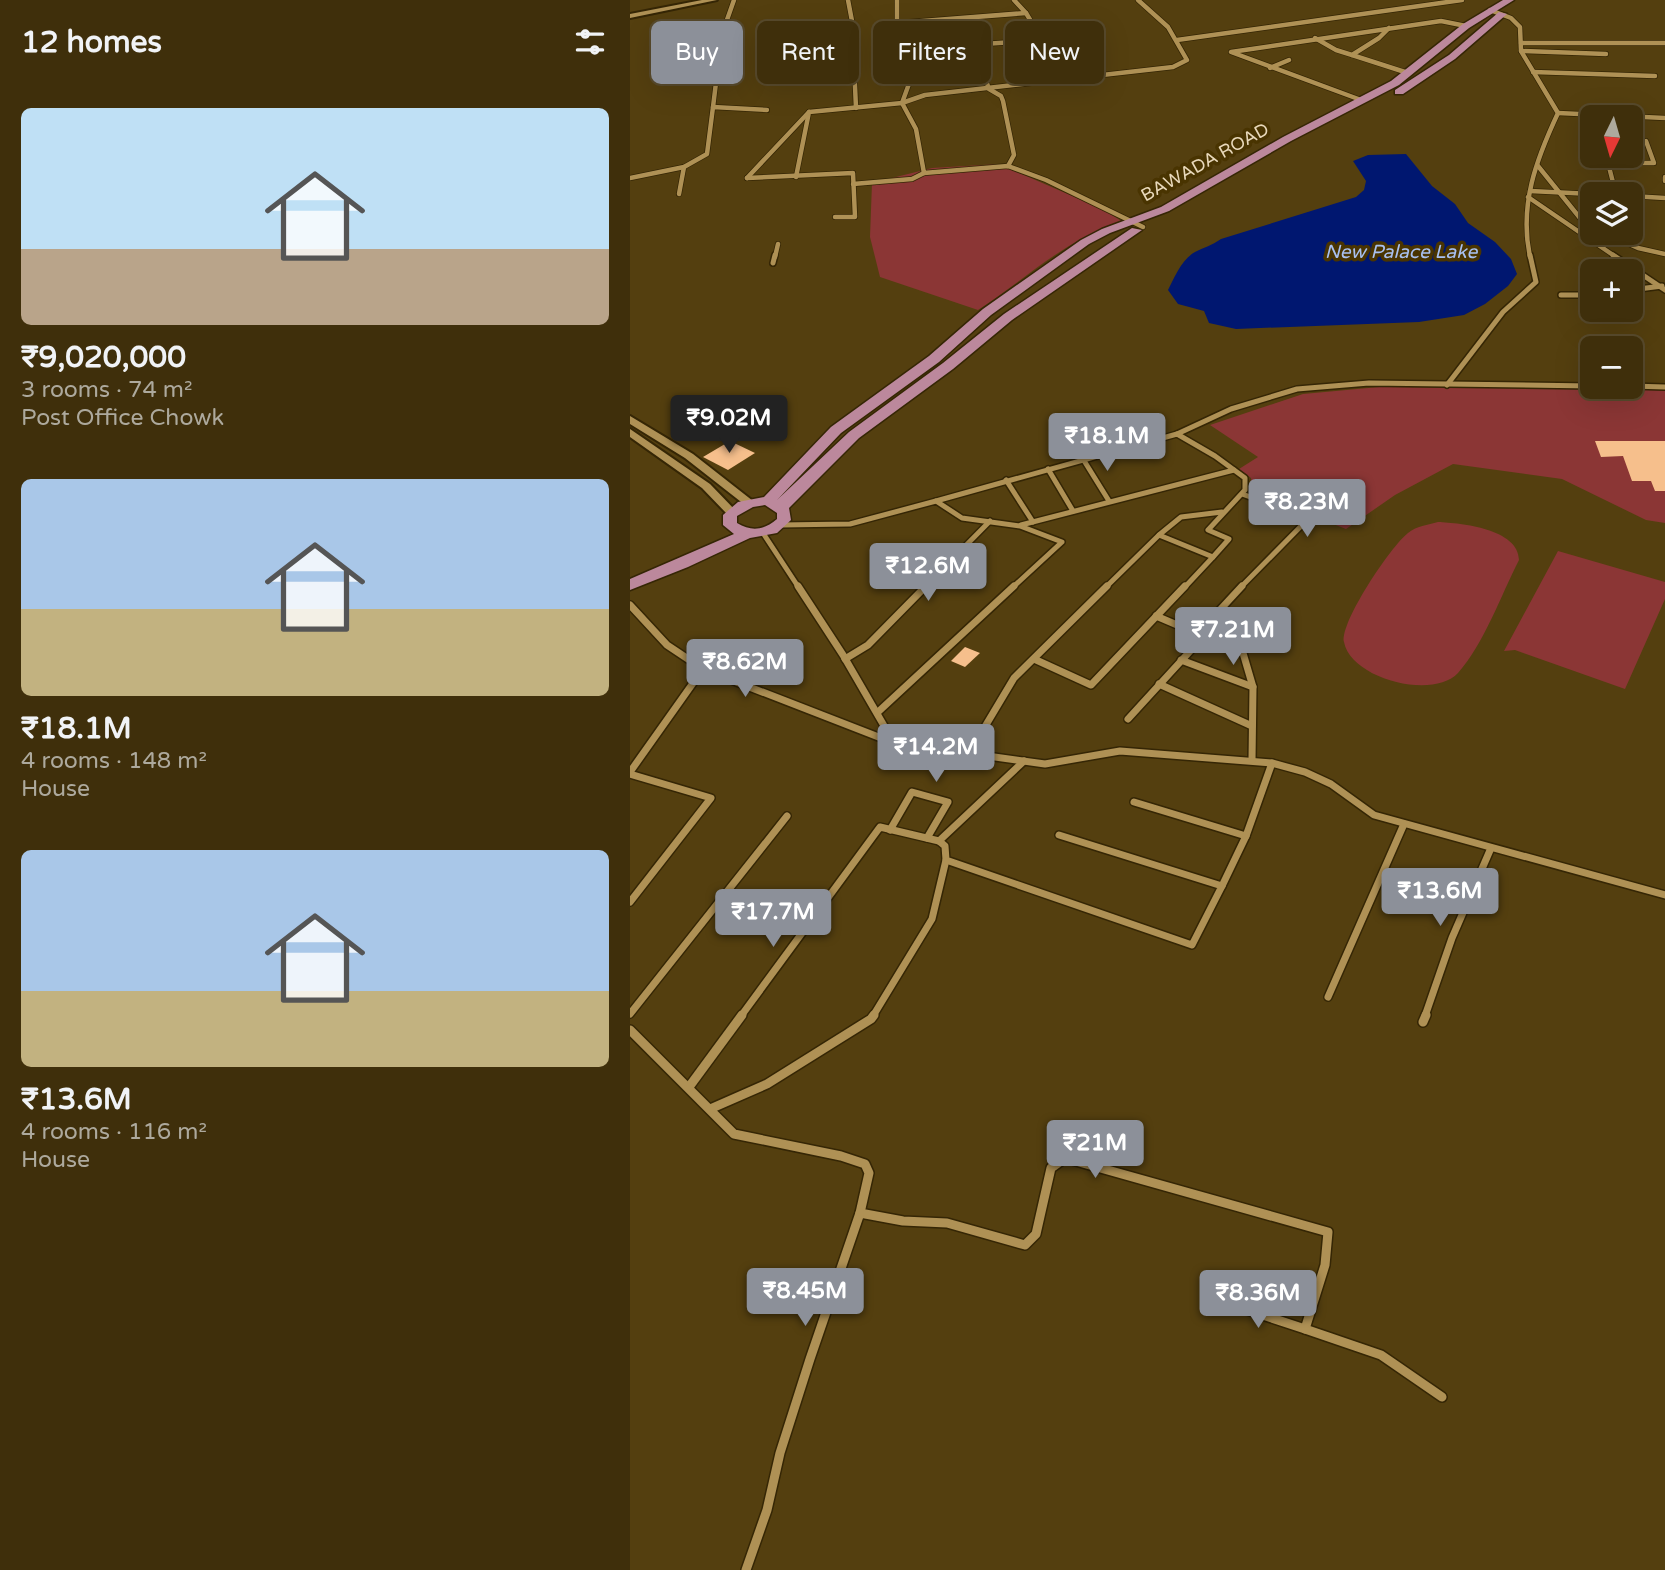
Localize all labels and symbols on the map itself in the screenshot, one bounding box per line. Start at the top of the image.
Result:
north arrow [1580,105,1643,168]
street label: BAWADA ROAD [1137,118,1273,206]
water label: New Palace Lake [1325,241,1478,263]
pin: ₹9.02M [672,396,786,455]
pin: ₹18.1M [1050,414,1164,473]
pin: ₹8.23M [1250,480,1364,539]
pin: ₹12.6M [871,544,985,603]
pin: ₹7.21M [1176,608,1290,667]
pin: ₹8.62M [688,640,802,699]
pin: ₹14.2M [879,724,993,784]
pin: ₹13.6M [1383,869,1497,928]
pin: ₹17.7M [716,890,830,949]
pin: ₹21M [1054,1120,1136,1180]
pin: ₹8.45M [748,1268,862,1328]
pin: ₹8.36M [1201,1270,1315,1330]

